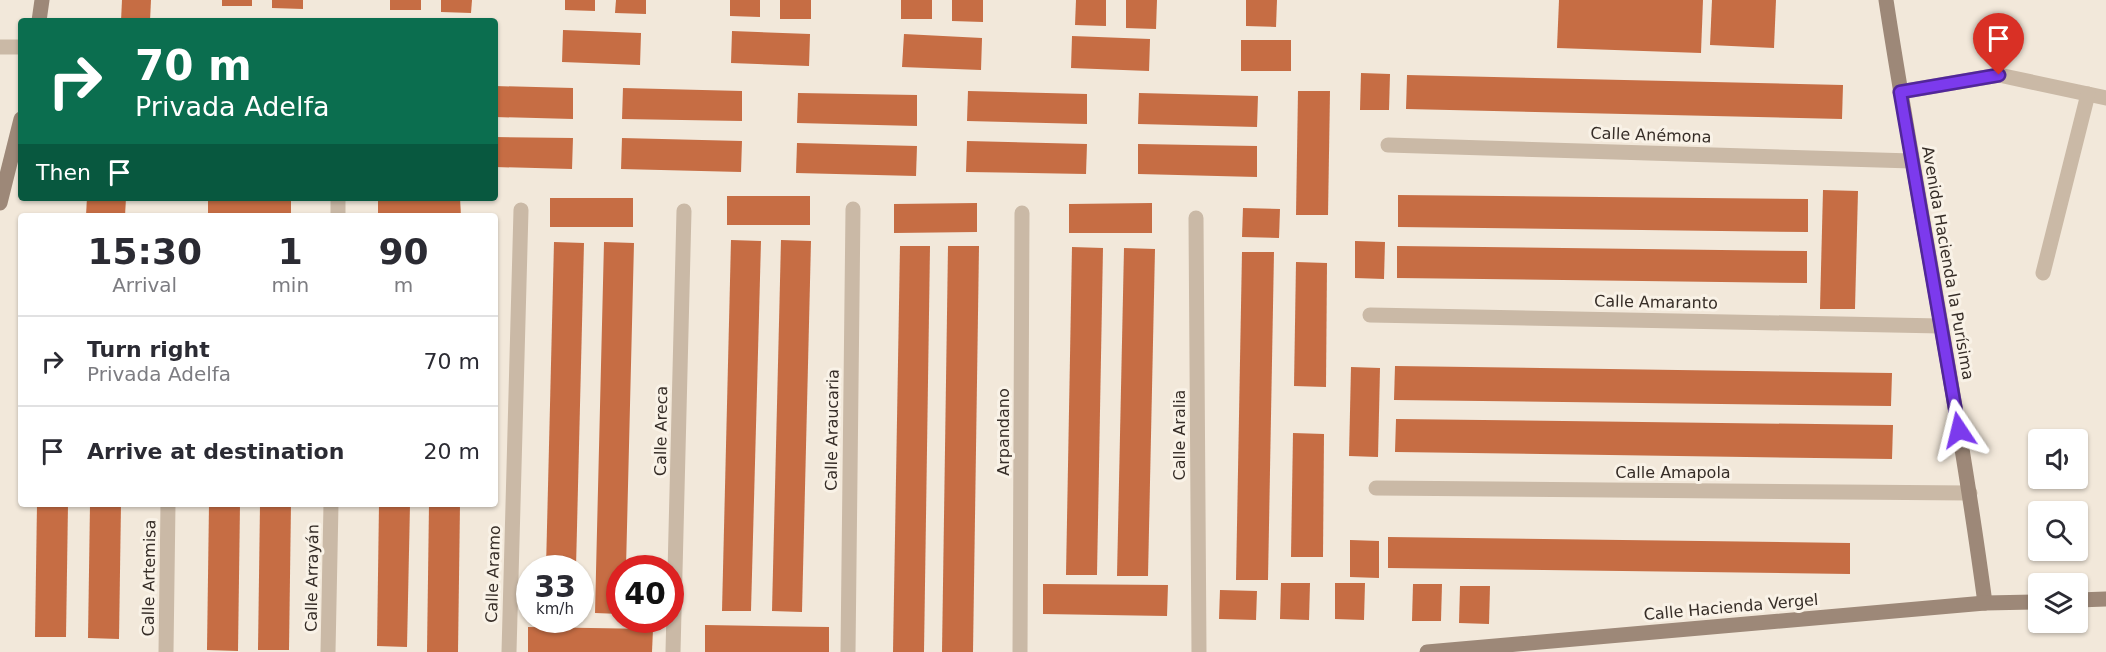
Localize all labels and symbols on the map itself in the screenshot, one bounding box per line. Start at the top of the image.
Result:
pin [1973,13,2024,75]
street label: Calle Anémona [1590,123,1712,147]
street label: Avenida Hacienda la Purísima [1918,145,1978,381]
street label: Calle Amaranto [1594,291,1718,313]
street label: Calle Araucaria [821,369,843,491]
street label: Calle Areca [651,386,671,476]
street label: Arpandano [994,388,1013,476]
street label: Calle Aralia [1170,390,1189,480]
position arrow [1927,398,1991,462]
street label: Calle Amapola [1615,463,1731,482]
street label: Calle Artemisa [138,520,160,636]
street label: Calle Arrayán [302,524,322,632]
street label: Calle Aramo [482,525,504,623]
speed limit sign: 40 [606,555,684,633]
street label: Calle Hacienda Vergel [1643,590,1819,624]

